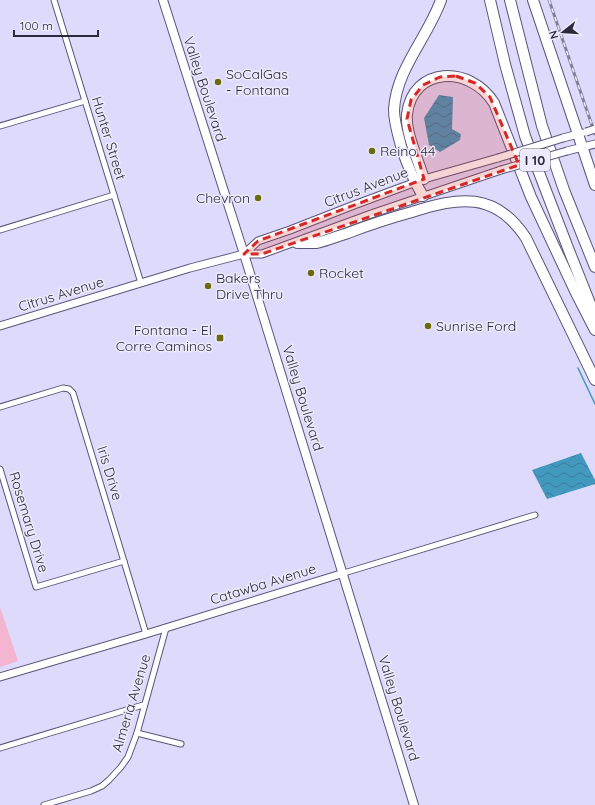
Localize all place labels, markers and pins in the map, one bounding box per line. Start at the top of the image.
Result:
place label: SoCalGas - Fontana [226,65,289,99]
marker: SoCalGas - Fontana [213,77,223,87]
place label: Reino 44 [380,142,435,160]
marker: Reino 44 [367,146,377,156]
place label: Chevron [196,189,250,207]
marker: Chevron [253,193,263,203]
place label: Rocket [319,264,364,282]
marker: Rocket [306,268,316,278]
place label: Bakers Drive Thru [216,269,283,303]
marker: Bakers Drive Thru [203,281,213,291]
place label: Sunrise Ford [436,317,516,335]
place label: Fontana - El Corre Caminos [116,321,212,355]
marker: Sunrise Ford [423,321,433,331]
marker: Fontana - El Corre Caminos [215,333,225,343]

